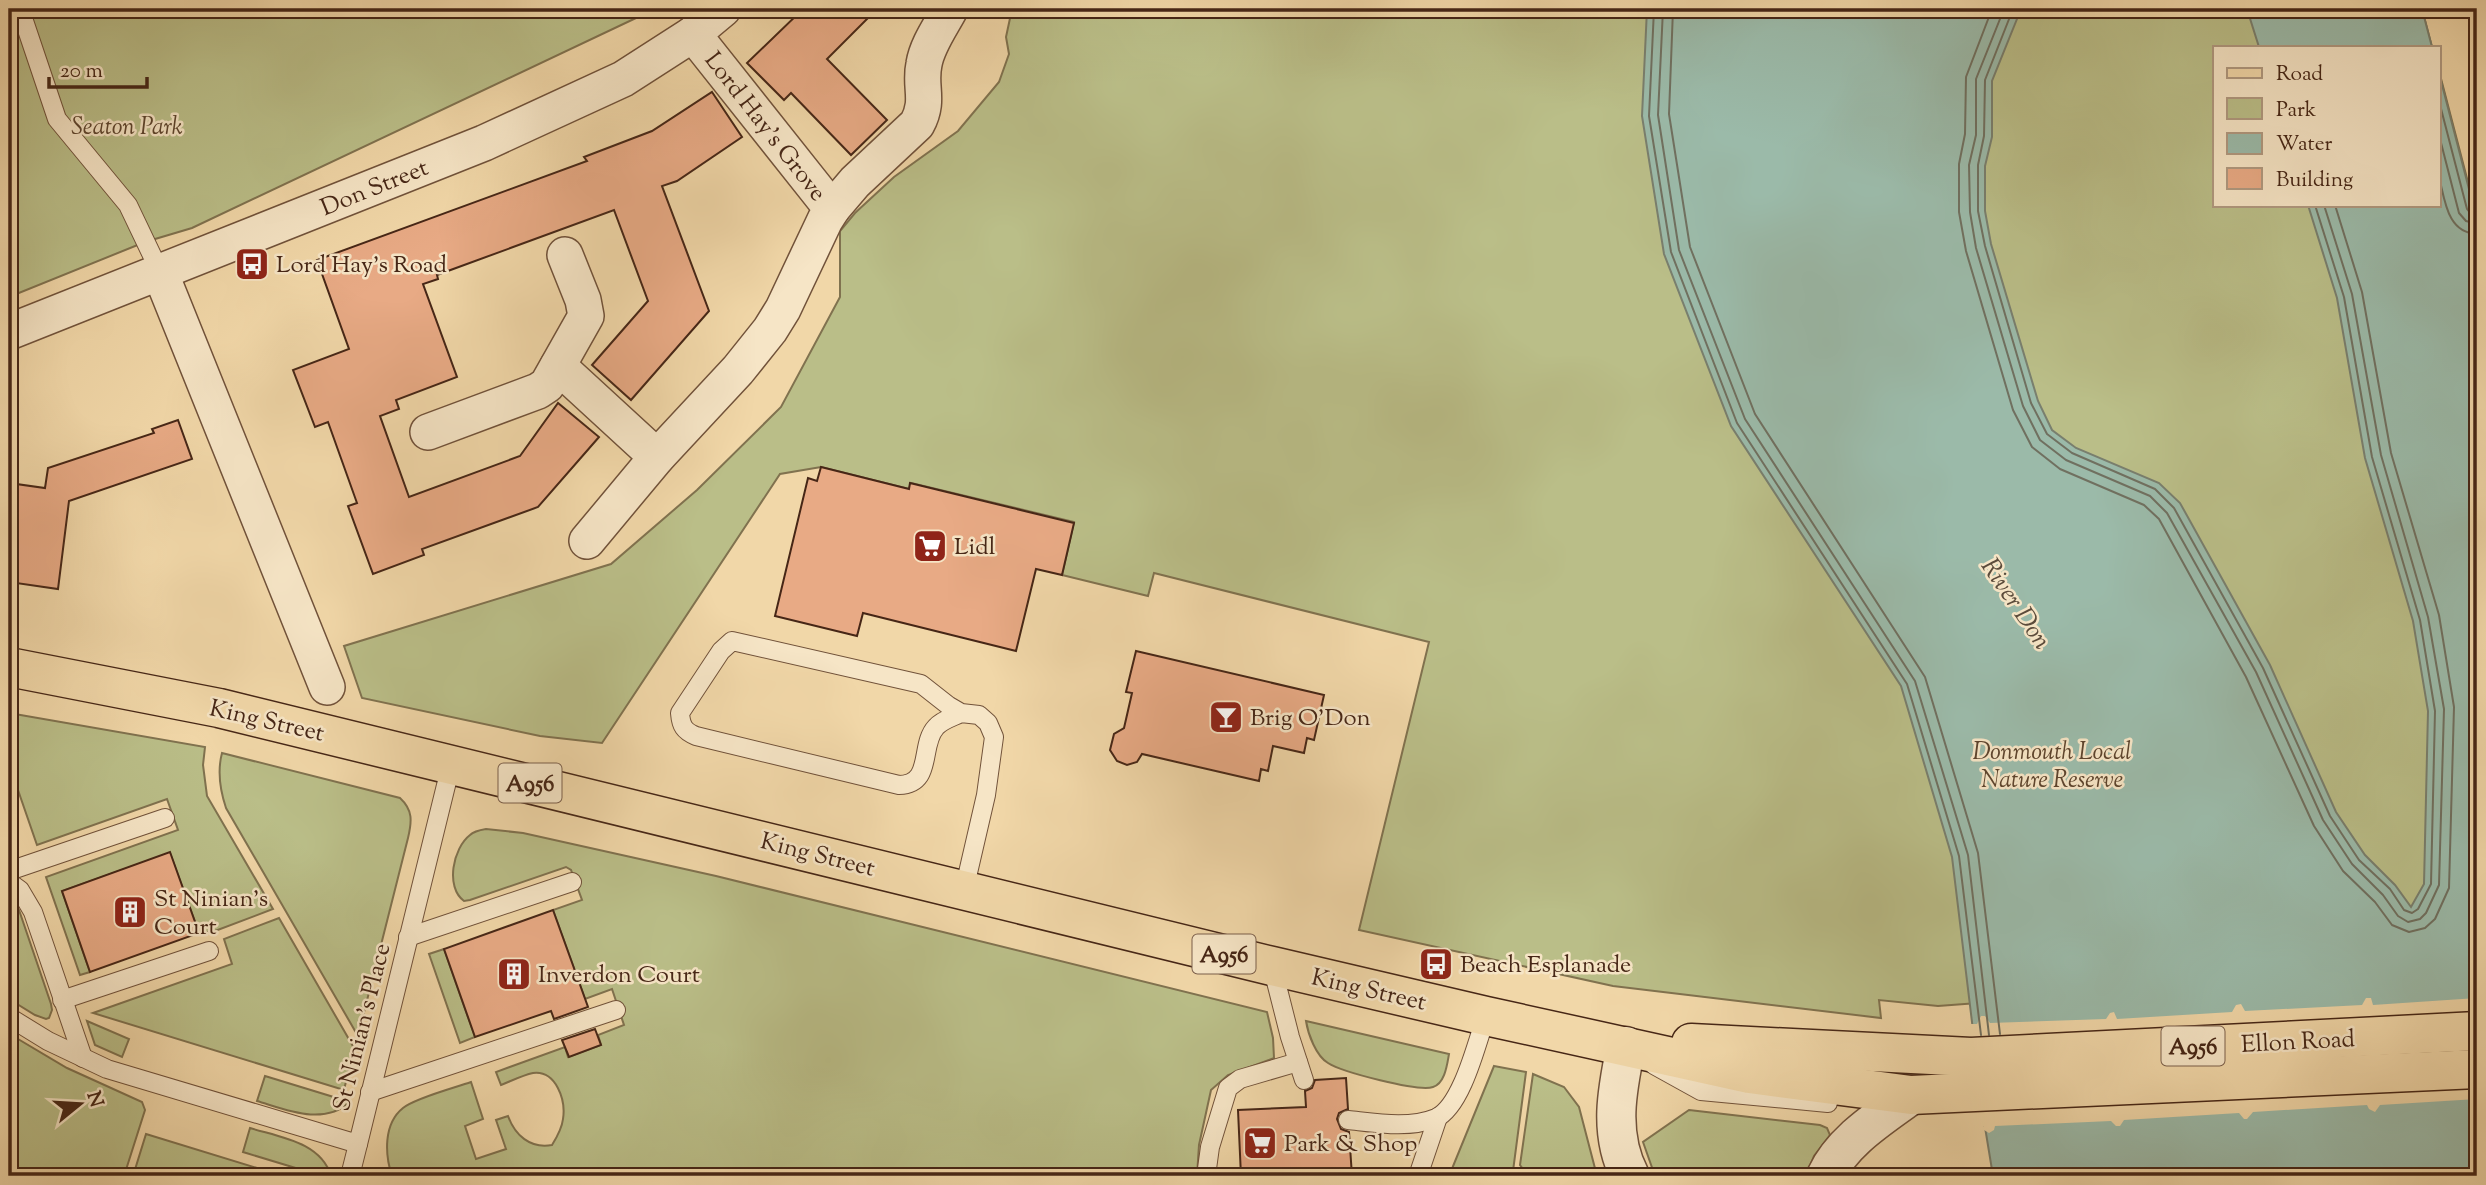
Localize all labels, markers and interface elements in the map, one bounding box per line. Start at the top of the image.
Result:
street label: Lord Hay's Grove [695,45,834,209]
scale bar [49,46,147,90]
legend [2213,46,2440,206]
text: 20 m [60,57,103,87]
text: Road [2276,60,2323,90]
text: Park [2276,96,2317,126]
park label: Seaton Park [71,111,183,145]
text: Water [2276,130,2333,160]
street label: Don Street [316,152,434,226]
text: Building [2276,166,2353,196]
bus stop icon: Lord Hay's Road [233,245,271,283]
place label: Lord Hay's Road [276,249,447,283]
supermarket icon: Lidl [911,527,949,565]
place label: Lidl [954,531,996,565]
water label: River Don [1971,551,2059,658]
street label: King Street [206,692,327,752]
bar icon: Brig O'Don [1207,698,1245,736]
place label: Brig O'Don [1250,702,1371,736]
park label: Donmouth Local Nature Reserve [1972,736,2132,798]
road number: A956 [498,764,562,803]
street label: King Street [757,825,878,887]
place label: St Ninian's Court [154,883,268,945]
building icon: St Ninian's Court [111,893,149,931]
road number: A956 [1192,934,1256,973]
street label: St Ninian's Place [326,940,400,1115]
bus stop icon: Beach Esplanade [1417,945,1455,983]
place label: Beach Esplanade [1460,949,1631,983]
building icon: Inverdon Court [495,955,533,993]
place label: Inverdon Court [538,959,700,993]
street label: King Street [1308,961,1429,1021]
street label: Ellon Road [2240,1023,2356,1063]
road number: A956 [2162,1026,2224,1065]
north arrow [46,1070,116,1140]
text: N [79,1088,109,1111]
supermarket icon: Park & Shop [1241,1124,1279,1162]
place label: Park & Shop [1284,1128,1417,1162]

